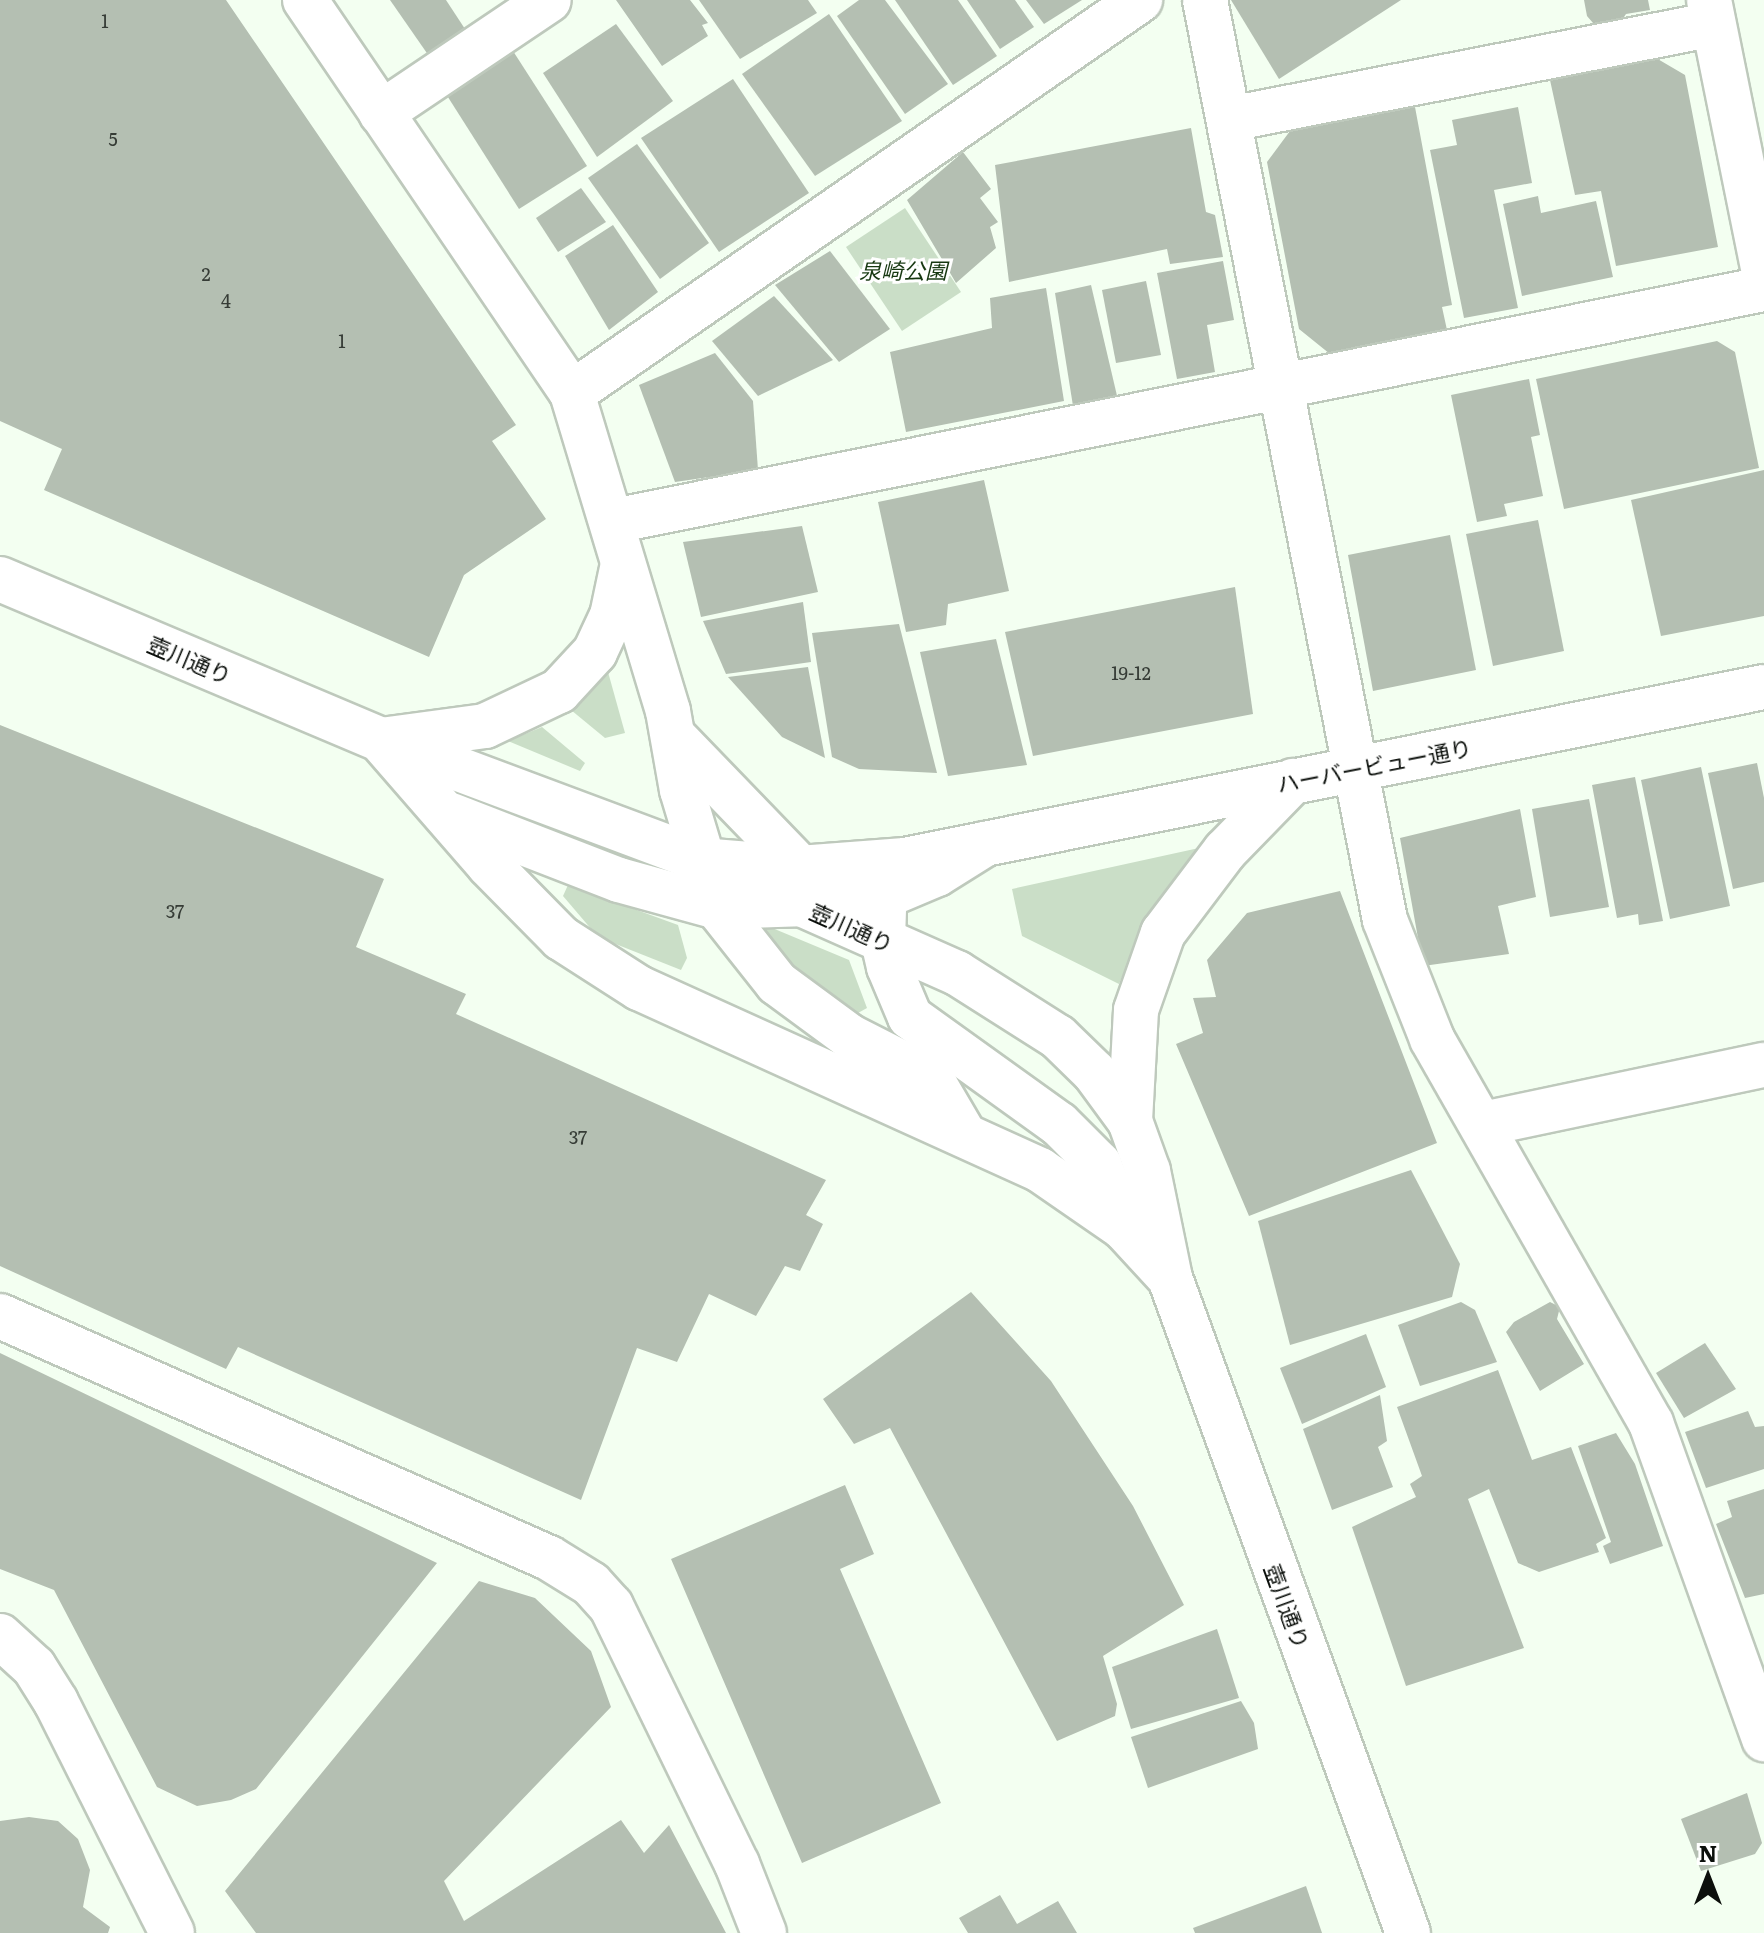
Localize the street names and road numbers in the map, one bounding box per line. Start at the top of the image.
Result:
street label: 壺川通り [144,630,236,688]
street label: ハーバービュー通り [1274,733,1474,797]
street label: 壺川通り [806,897,898,957]
street label: 壺川通り [1261,1560,1315,1652]

